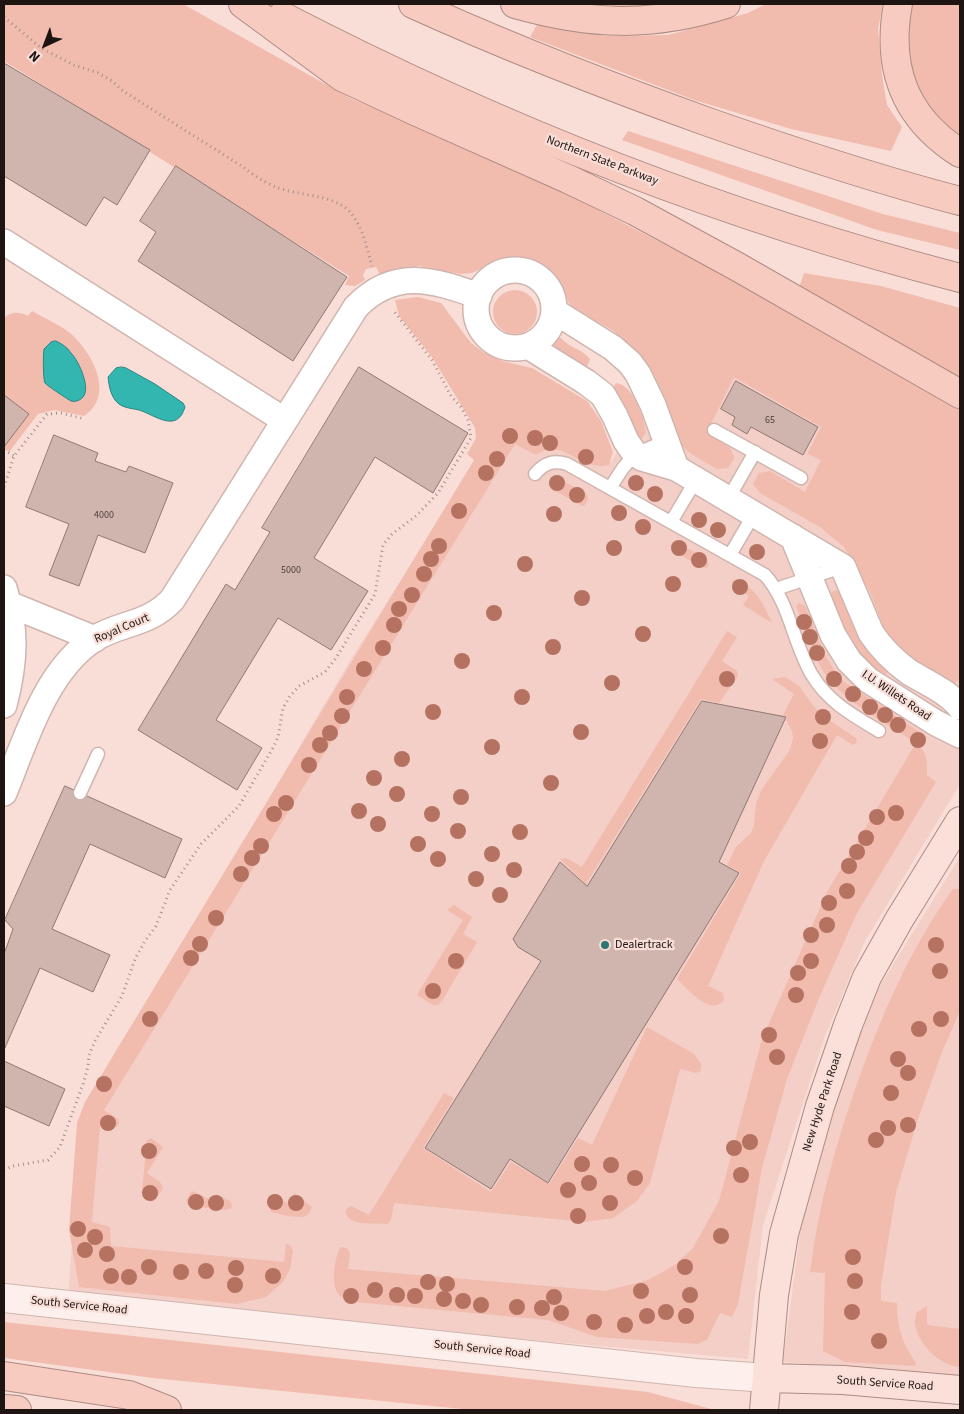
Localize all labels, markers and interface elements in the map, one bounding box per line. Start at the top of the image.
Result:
north arrow [20,20,70,70]
text: N [25,45,45,66]
street label: Northern State Parkway [544,133,660,189]
house number: 65 [765,415,775,427]
house number: 4000 [94,510,114,522]
house number: 5000 [281,565,301,577]
street label: Royal Court [92,611,152,647]
street label: I.U. Willets Road [859,668,933,724]
place label: Dealertrack [615,938,673,952]
marker: Dealertrack [599,939,611,951]
street label: New Hyde Park Road [800,1050,846,1154]
street label: South Service Road [30,1294,128,1318]
street label: South Service Road [433,1338,531,1362]
street label: South Service Road [836,1373,934,1395]

